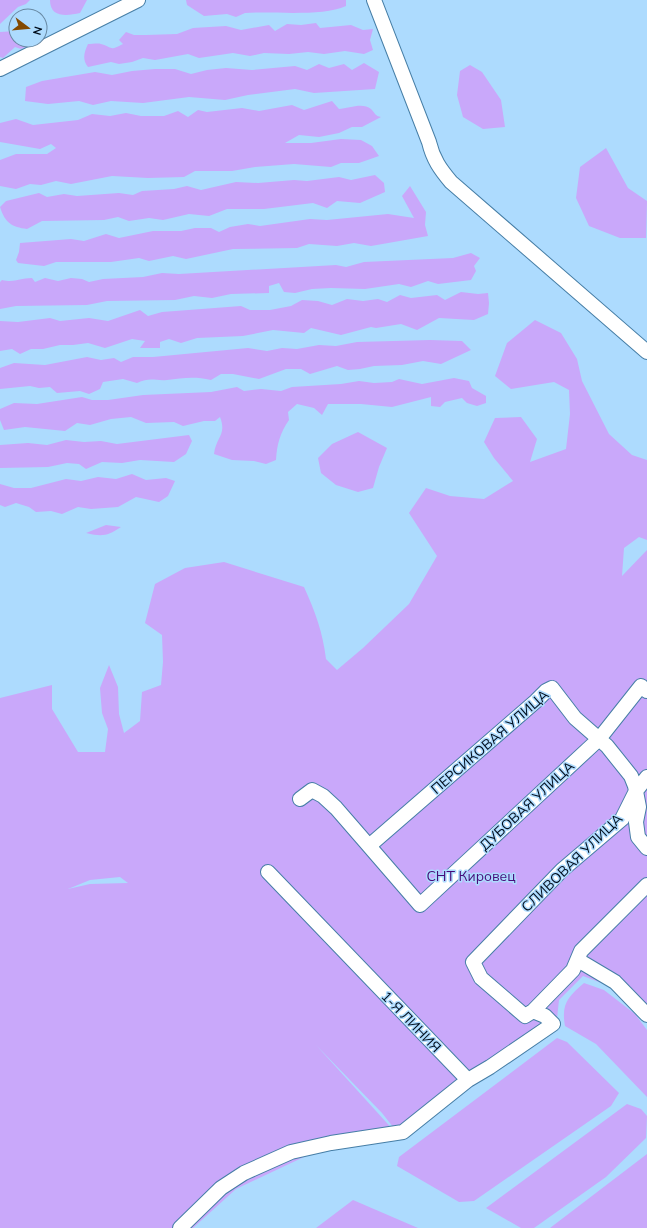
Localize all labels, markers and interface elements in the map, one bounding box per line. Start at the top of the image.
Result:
north arrow [8,8,48,48]
text: N [29,25,45,37]
street label: ПЕРСИКОВАЯ УЛИЦА [427,685,553,799]
street label: ДУБОВАЯ УЛИЦА [475,757,579,855]
street label: СЛИВОВАЯ УЛИЦА [517,810,627,916]
park label: СНТ Кировец [426,867,516,886]
street label: 1-Я ЛИНИЯ [377,987,445,1057]

